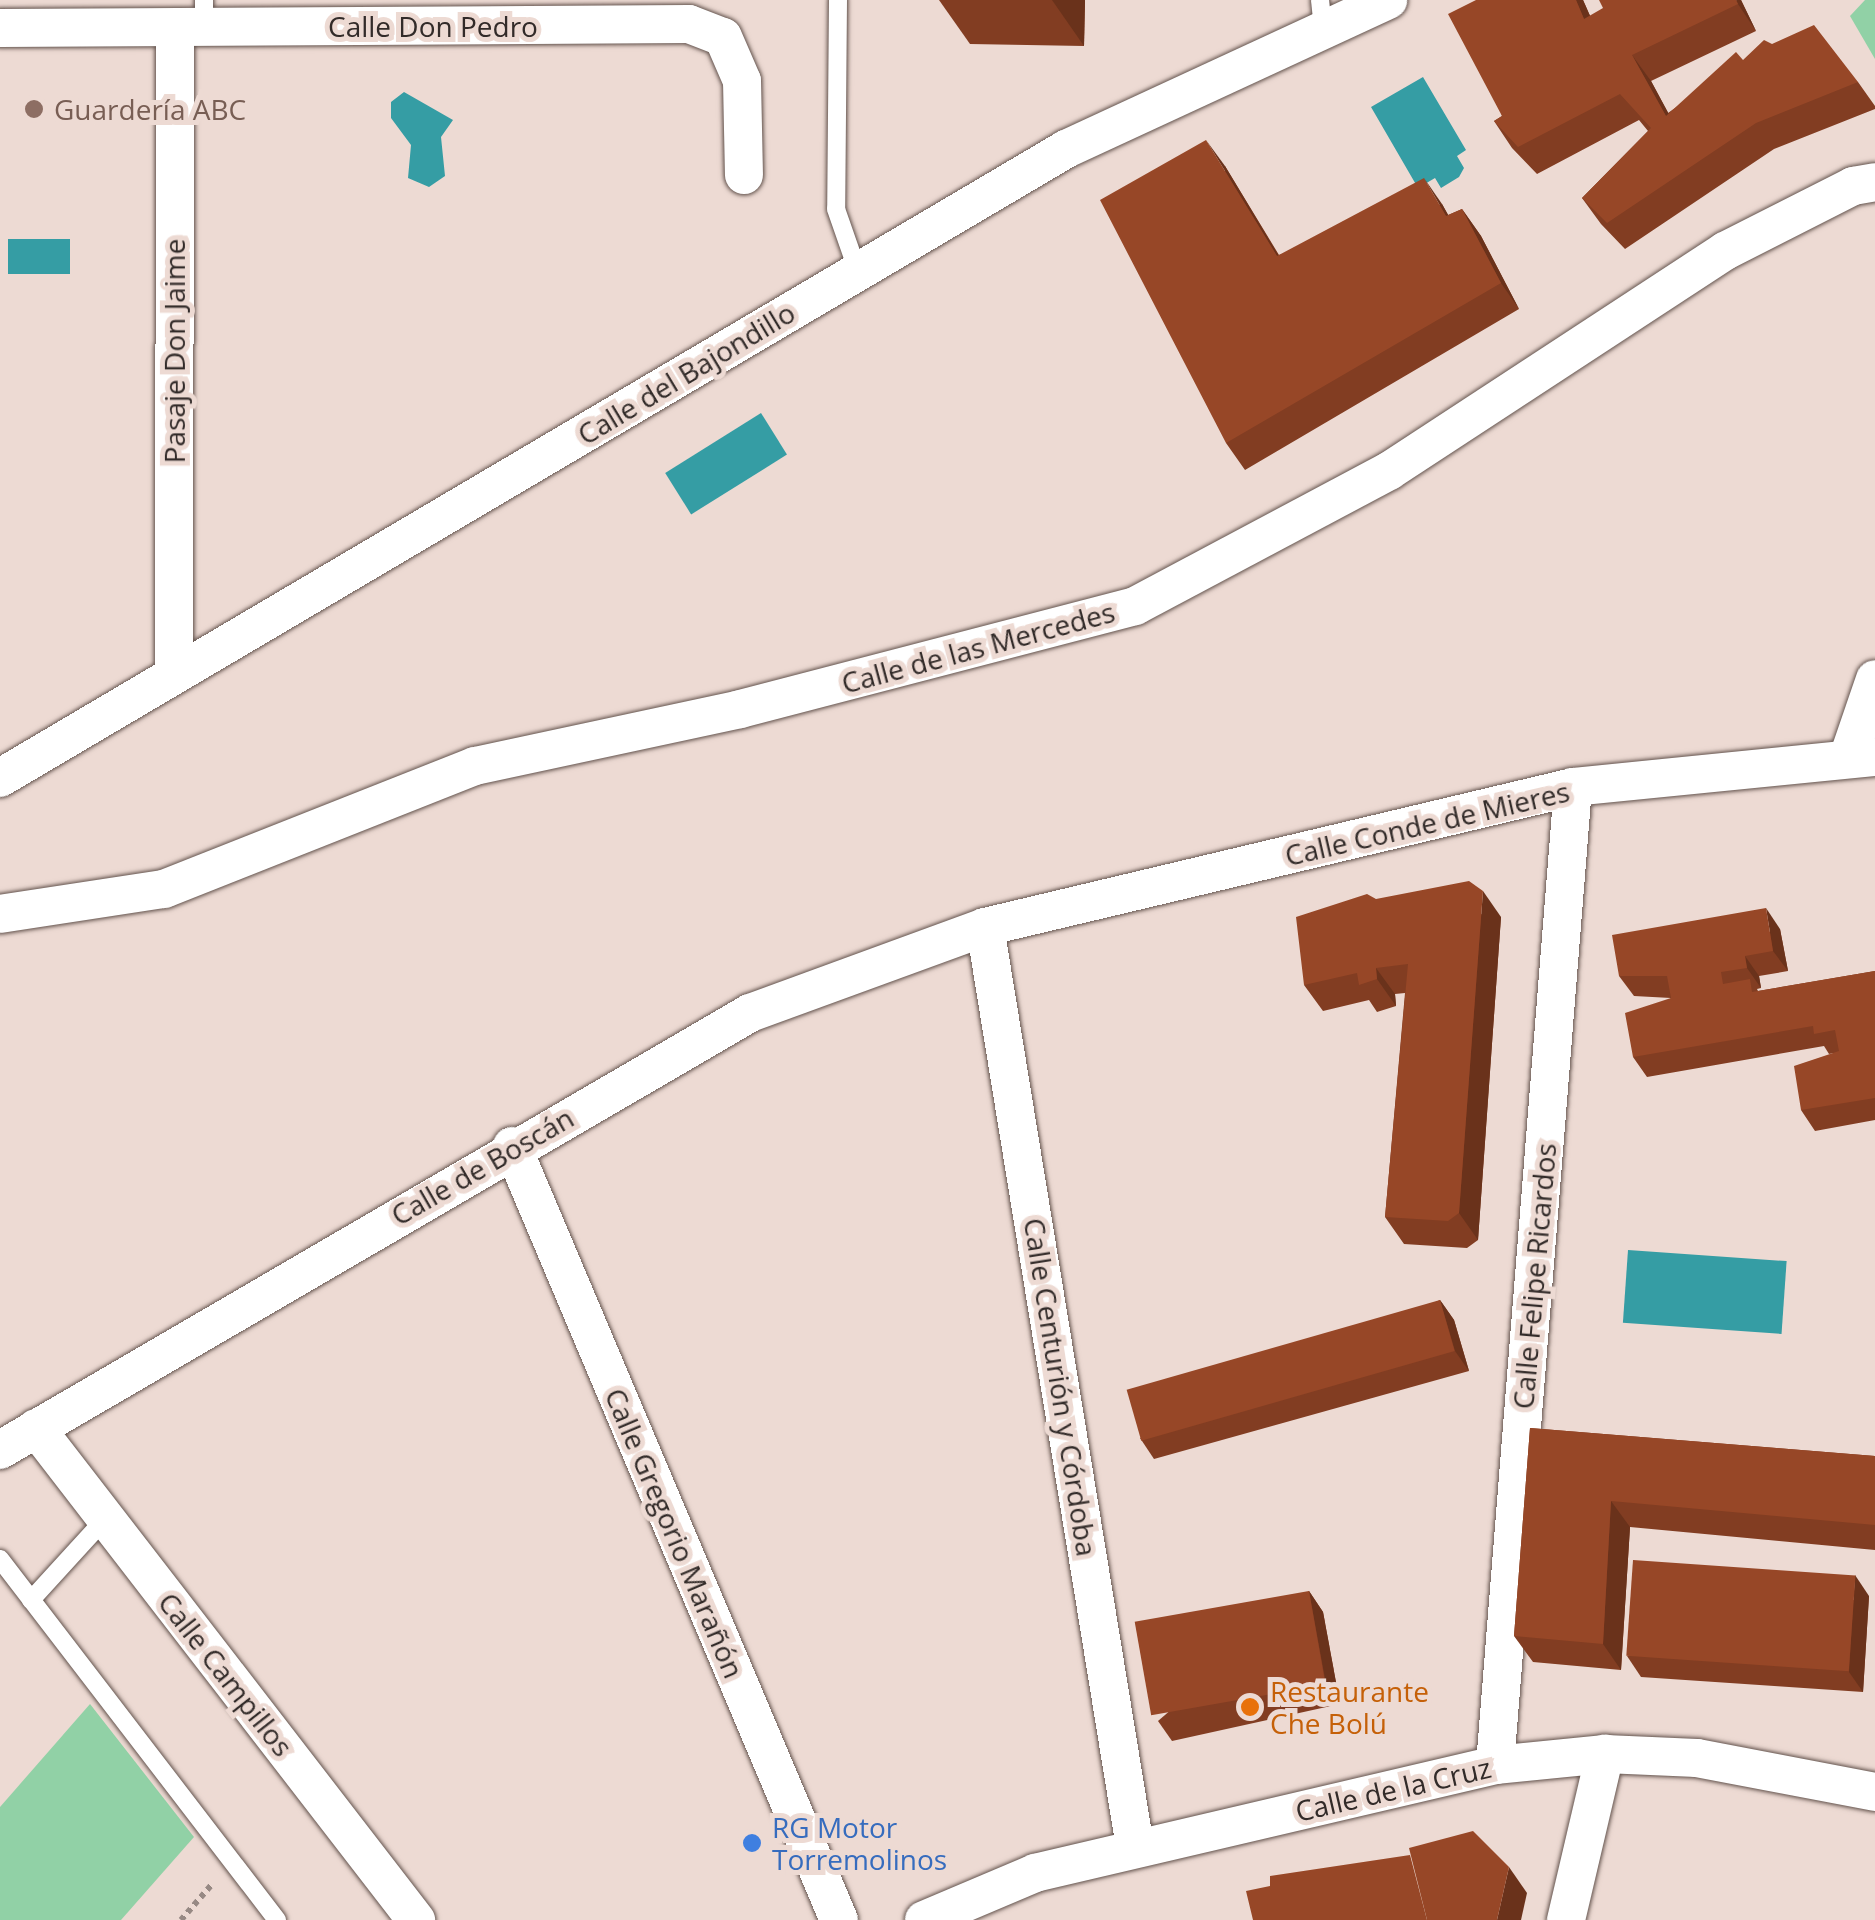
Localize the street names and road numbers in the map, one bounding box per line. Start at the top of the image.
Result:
street label: Calle Don Pedro [328,9,538,43]
street label: Pasaje Don Jaime [157,239,191,463]
street label: Calle del Bajondillo [571,295,801,451]
street label: Calle de las Mercedes [838,594,1118,700]
street label: Calle Conde de Mieres [1282,774,1572,872]
street label: Calle de Boscán [385,1100,579,1232]
street label: Calle Felipe Ricardos [1506,1142,1562,1410]
street label: Calle Centurión y Córdoba [1018,1216,1104,1558]
street label: Calle Gregorio Marañón [599,1383,751,1683]
street label: Calle Campillos [152,1586,300,1762]
street label: Calle de la Cruz [1292,1750,1494,1828]

